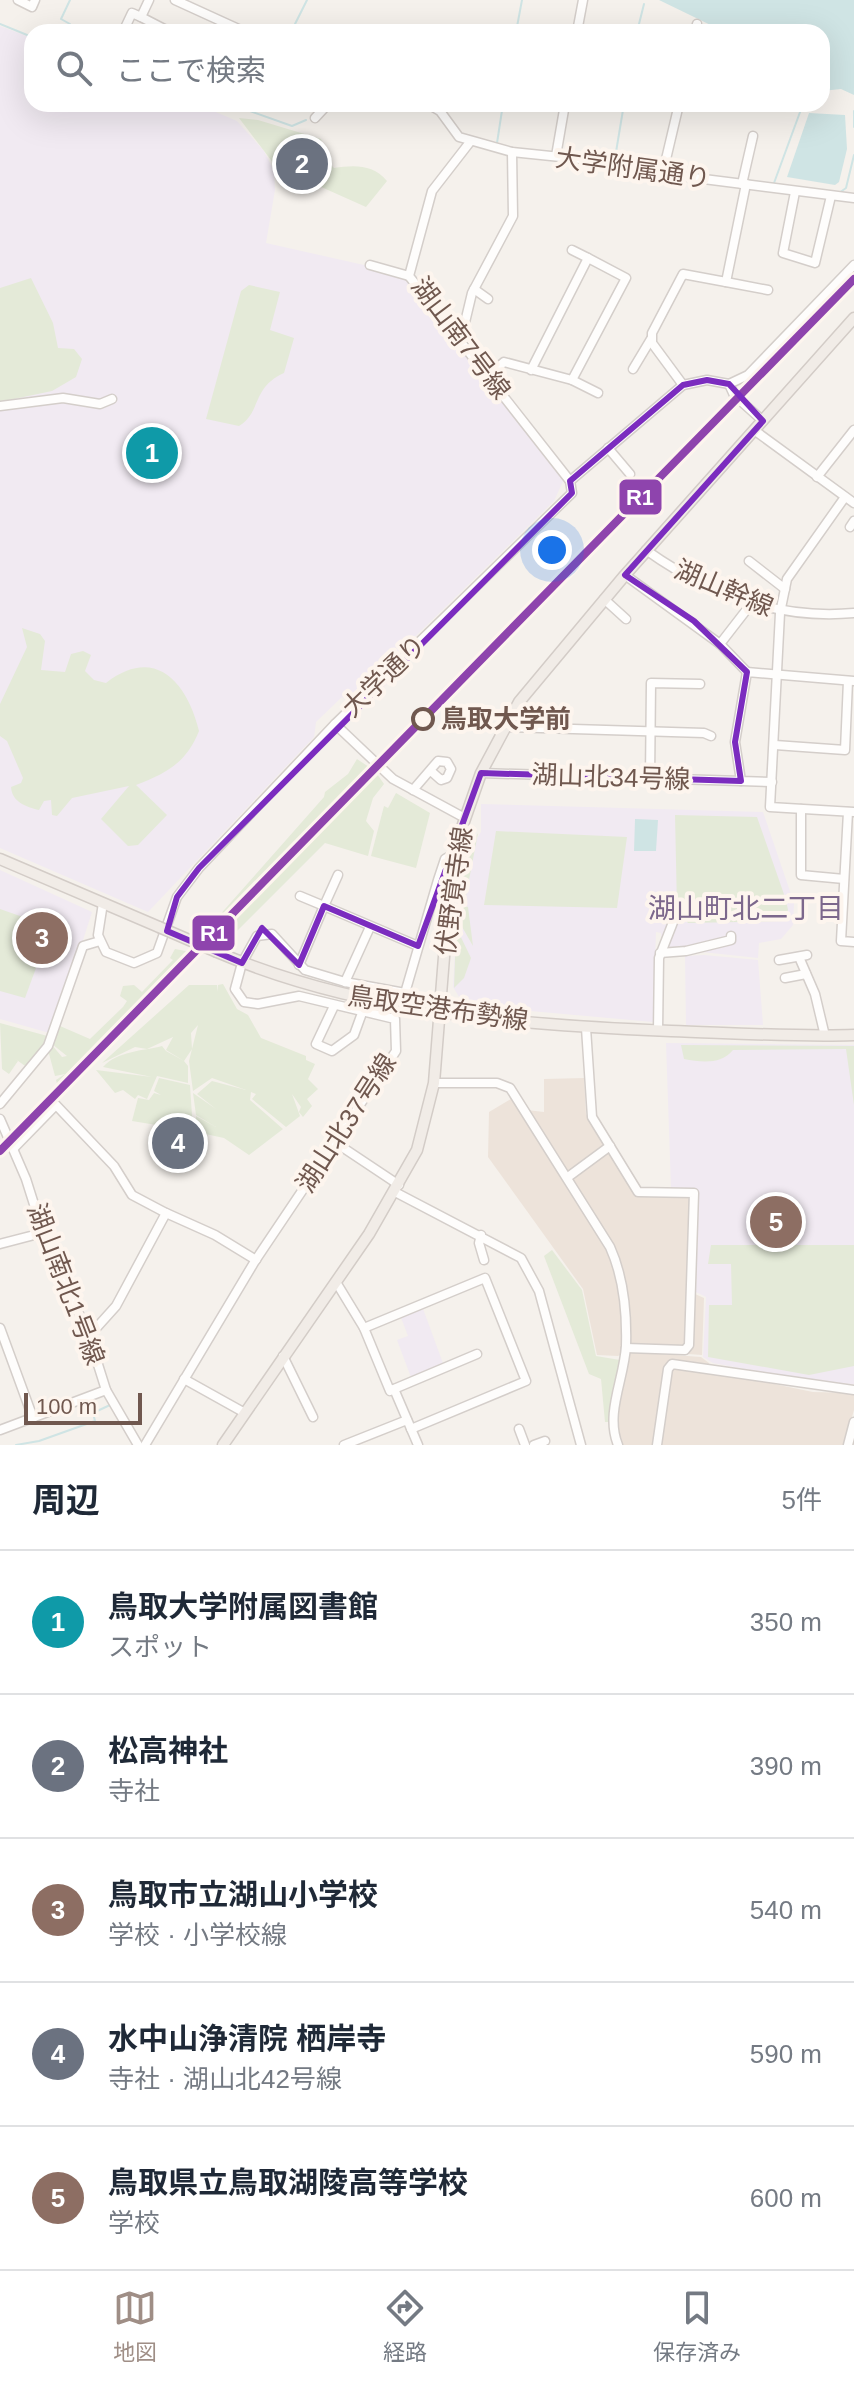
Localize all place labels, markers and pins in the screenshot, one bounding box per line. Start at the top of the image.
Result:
pin: 2 [276,134,328,194]
pin: 1 [126,423,178,483]
place label: 鳥取大学前 [441,704,571,734]
marker: 鳥取大学前 [412,708,434,730]
pin: 3 [16,908,68,968]
pin: 4 [152,1113,204,1173]
pin: 5 [750,1192,802,1252]

